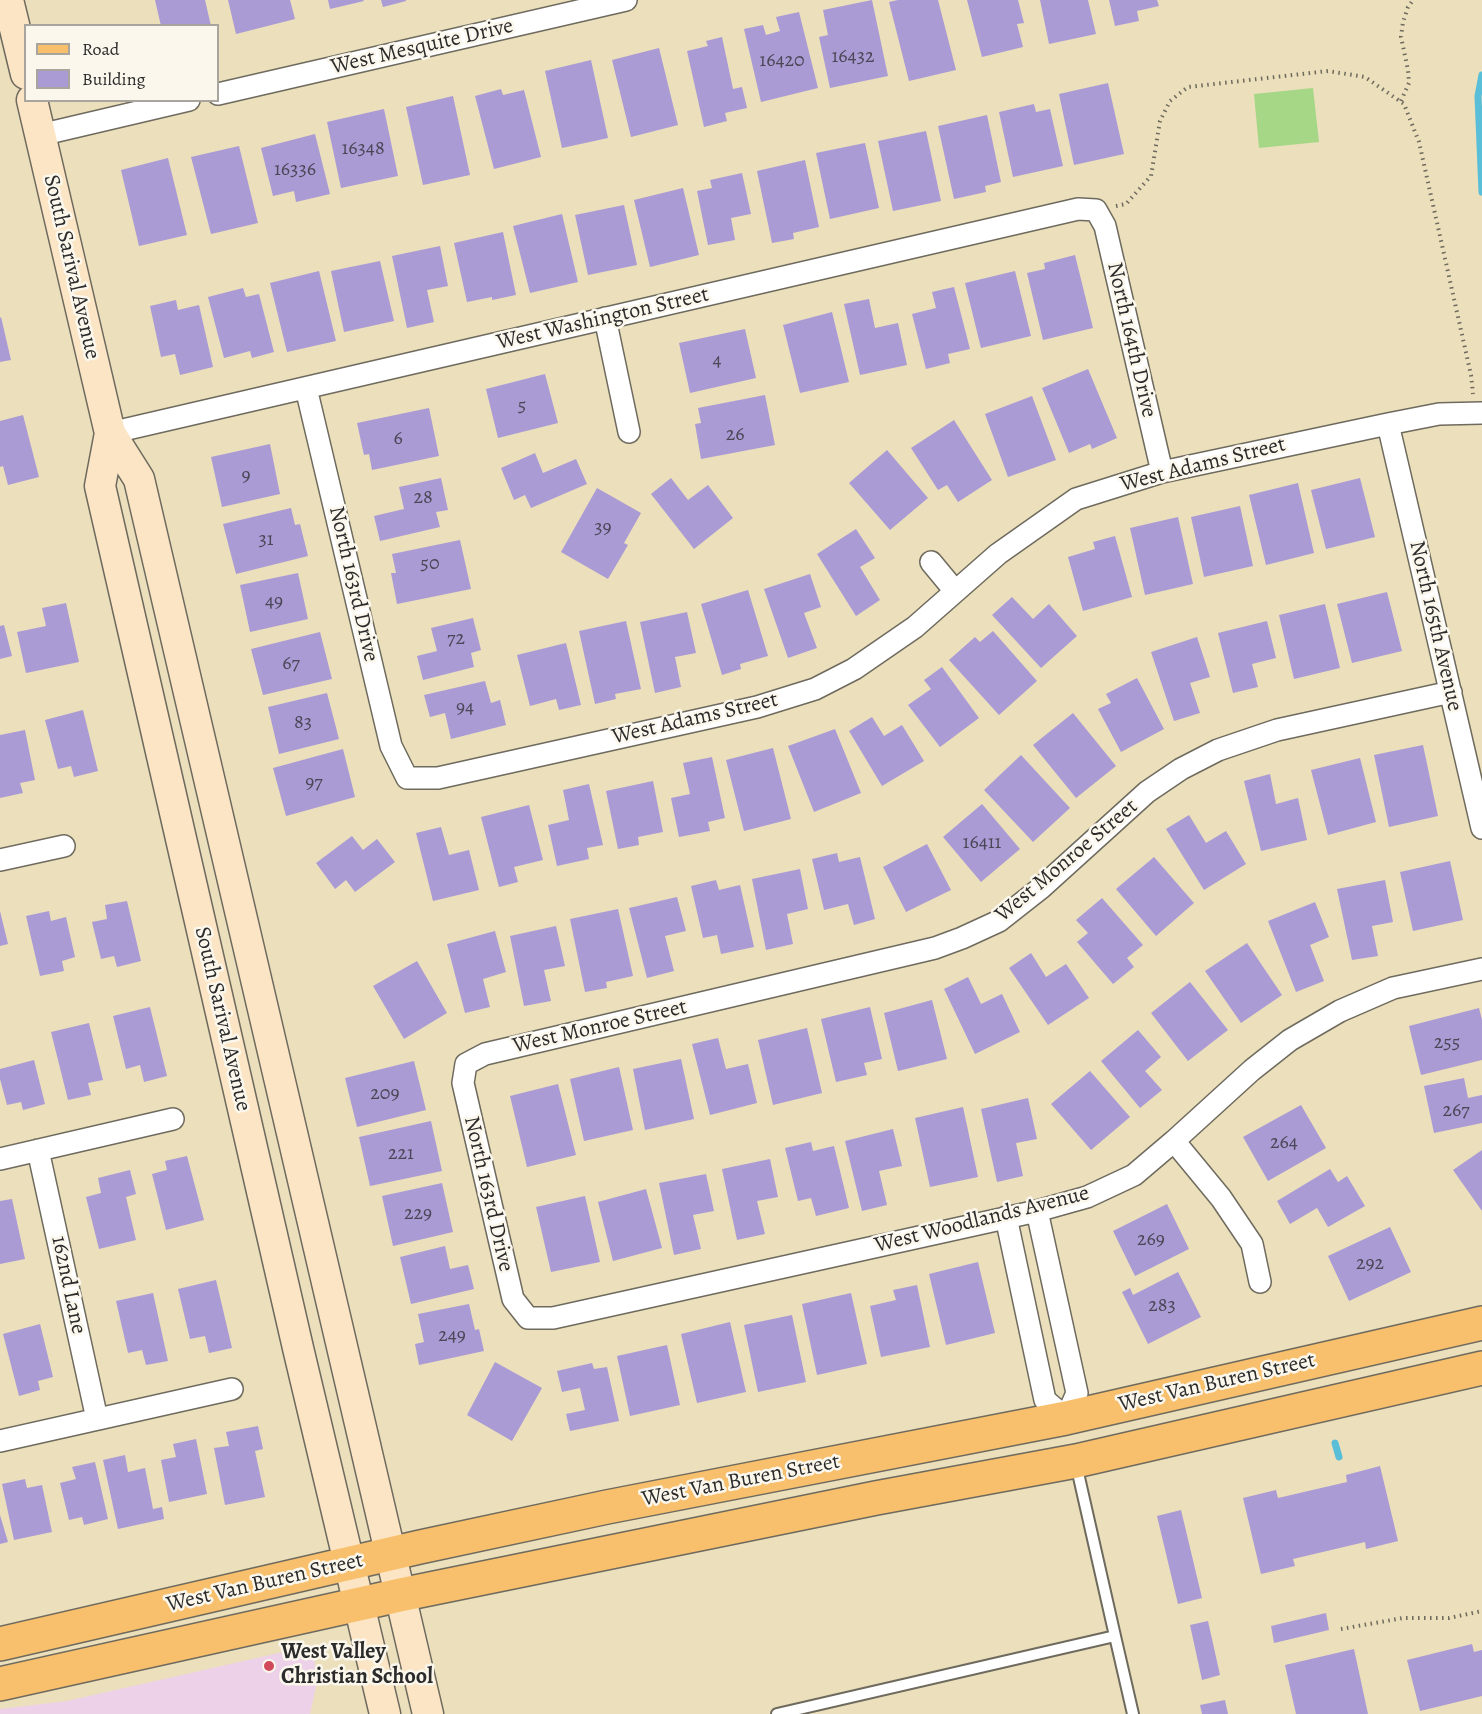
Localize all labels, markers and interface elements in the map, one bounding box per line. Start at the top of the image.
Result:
street label: West Mesquite Drive [328,13,516,81]
legend [24,24,219,102]
text: Road [82,37,119,61]
house number: 16432 [832,45,874,69]
house number: 16420 [759,49,805,73]
text: Building [82,67,146,91]
house number: 16348 [341,137,385,161]
house number: 16336 [274,158,316,182]
street label: South Sarival Avenue [37,172,105,362]
street label: North 164th Drive [1100,260,1162,420]
street label: West Washington Street [494,282,712,356]
house number: 4 [712,349,722,373]
house number: 5 [518,394,526,418]
house number: 26 [726,423,744,447]
house number: 6 [393,427,403,451]
street label: West Adams Street [1118,432,1288,498]
house number: 9 [241,464,251,488]
house number: 28 [413,486,433,510]
street label: North 163rd Drive [322,504,384,664]
house number: 39 [594,516,612,540]
house number: 31 [258,528,274,552]
street label: North 165th Avenue [1403,538,1467,714]
house number: 50 [420,552,440,576]
house number: 49 [265,590,283,614]
house number: 72 [447,627,465,651]
house number: 67 [282,652,300,676]
street label: West Adams Street [610,687,780,751]
house number: 94 [456,696,474,720]
house number: 83 [294,711,312,735]
house number: 97 [305,771,323,795]
street label: West Monroe Street [990,794,1144,928]
house number: 16411 [963,831,1001,855]
street label: South Sarival Avenue [188,924,256,1114]
street label: West Monroe Street [510,994,690,1060]
house number: 255 [1434,1031,1460,1055]
house number: 209 [370,1082,400,1106]
house number: 267 [1442,1099,1470,1123]
street label: North 163rd Drive [457,1114,519,1274]
house number: 264 [1270,1131,1298,1155]
house number: 221 [388,1142,414,1166]
street label: West Woodlands Avenue [872,1181,1092,1259]
house number: 229 [404,1202,432,1226]
house number: 269 [1137,1228,1165,1252]
street label: 162nd Lane [45,1234,91,1336]
house number: 292 [1356,1252,1384,1276]
house number: 283 [1148,1294,1176,1318]
house number: 249 [438,1324,466,1348]
street label: West Van Buren Street [1116,1348,1318,1418]
street label: West Van Buren Street [640,1449,842,1513]
street label: West Van Buren Street [164,1548,366,1618]
place label: West Valley Christian School [281,1640,433,1692]
marker: West Valley Christian School [262,1659,276,1673]

